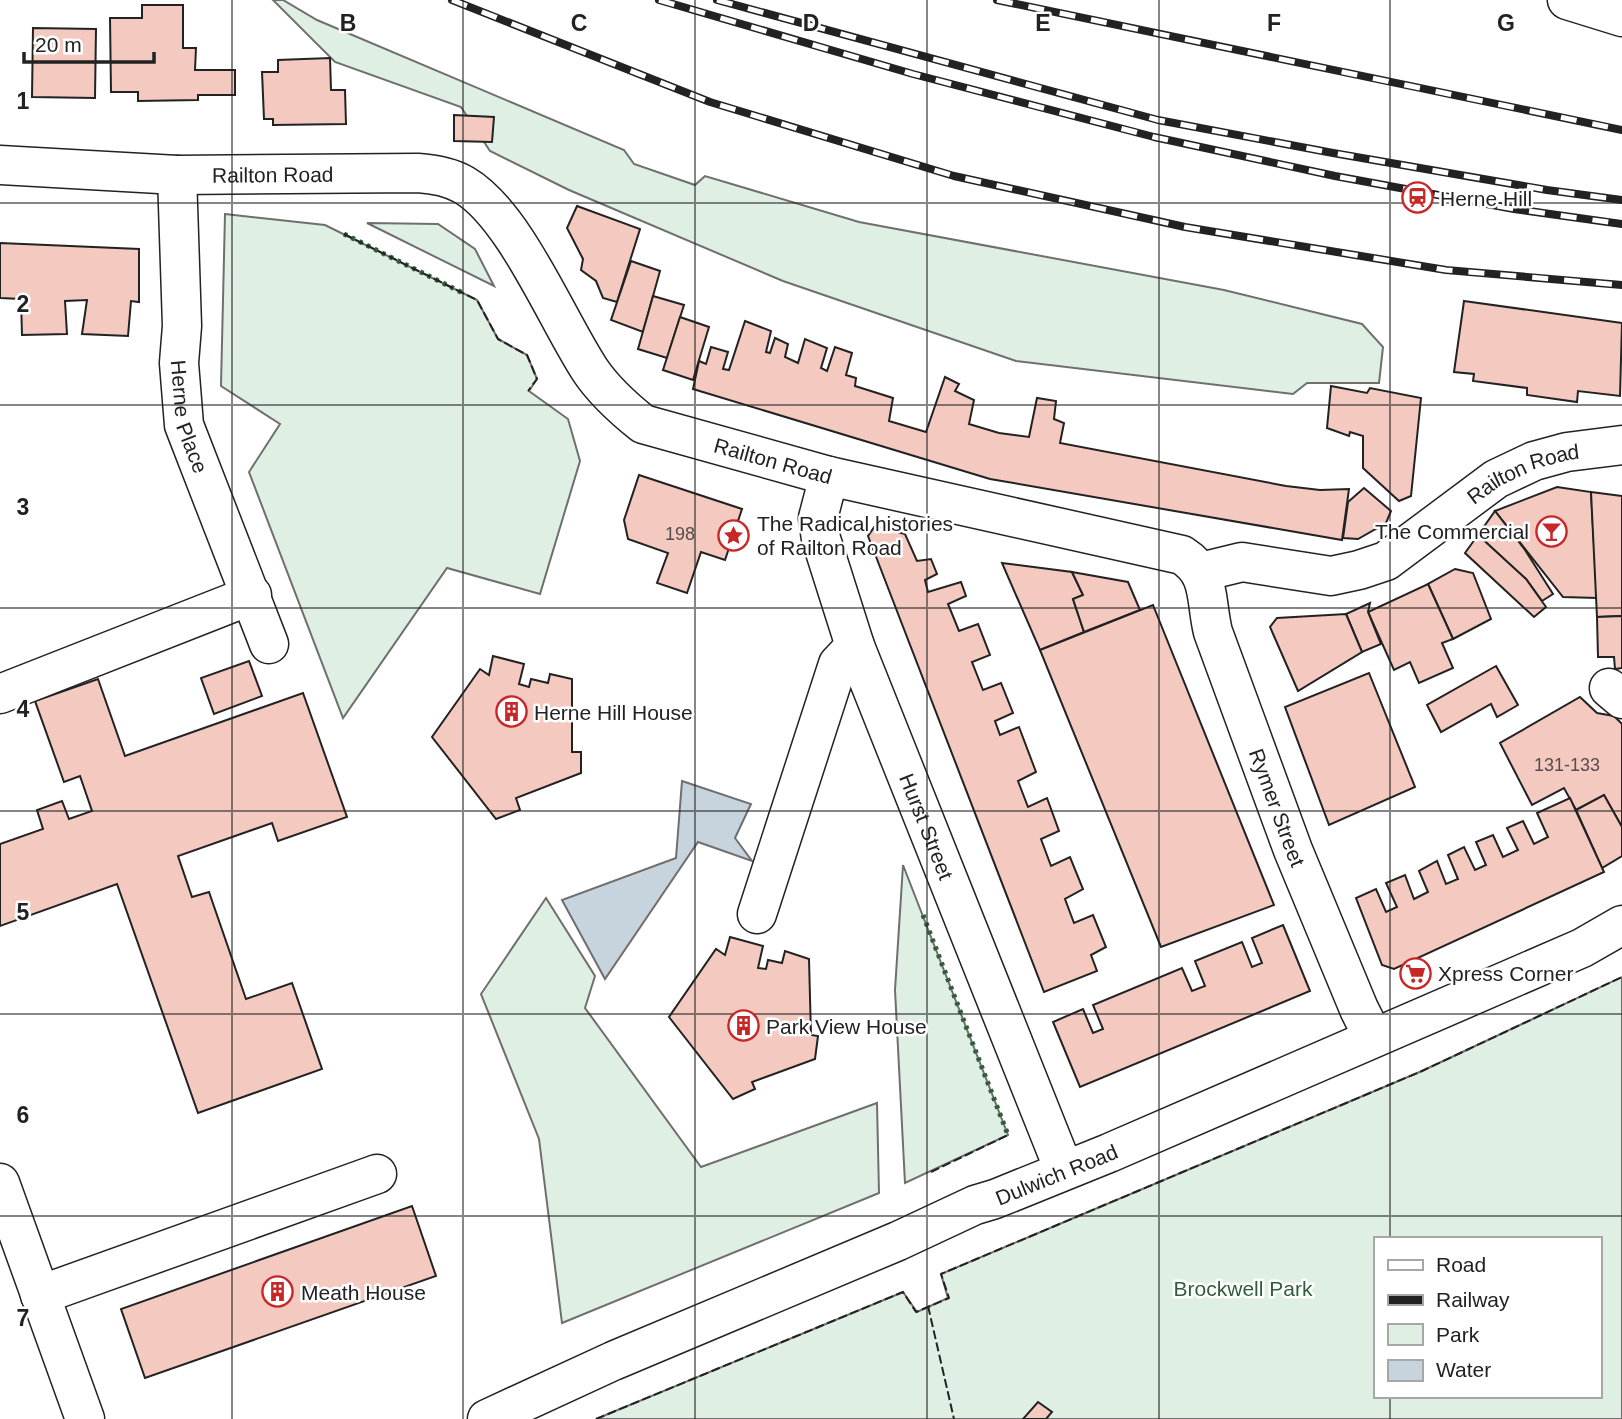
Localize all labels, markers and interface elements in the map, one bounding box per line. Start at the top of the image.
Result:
text: B [340,10,356,36]
text: C [571,10,587,36]
text: D [803,10,819,36]
text: E [1035,10,1051,36]
text: F [1267,10,1281,36]
text: G [1497,10,1515,36]
scale bar [24,21,154,65]
text: 20 m [35,33,82,56]
text: 1 [17,88,30,114]
street label: Railton Road [212,162,334,186]
station icon: Herne Hill [1400,181,1434,215]
place label: Herne Hill [1440,187,1532,210]
text: 2 [17,291,29,317]
street label: Herne Place [167,359,213,476]
street label: Railton Road [711,433,835,488]
street label: Railton Road [1462,439,1580,508]
text: 3 [17,494,29,520]
place label: The Radical histories of Railton Road [757,512,953,559]
bar icon: The Commercial [1535,514,1569,548]
place icon: The Radical histories of Railton Road [717,518,751,552]
place label: The Commercial [1375,520,1529,543]
house number: 198 [665,524,695,544]
building icon: Herne Hill House [494,695,528,729]
text: 4 [17,696,30,722]
place label: Herne Hill House [534,701,693,724]
street label: Rymer Street [1245,745,1310,870]
house number: 131-133 [1534,755,1600,775]
street label: Hurst Street [895,770,958,883]
text: 5 [17,899,30,925]
supermarket icon: Xpress Corner [1398,956,1432,990]
place label: Xpress Corner [1438,962,1573,985]
building icon: Park View House [726,1009,760,1043]
place label: Park View House [766,1015,927,1038]
text: 6 [17,1102,29,1128]
street label: Dulwich Road [992,1139,1121,1209]
legend [1374,1237,1601,1398]
text: Road [1436,1253,1486,1276]
building icon: Meath House [261,1275,295,1309]
park label: Brockwell Park [1174,1277,1313,1300]
place label: Meath House [301,1281,426,1304]
text: Railway [1436,1288,1510,1311]
text: 7 [17,1305,29,1331]
text: Park [1436,1323,1480,1346]
text: Water [1436,1358,1491,1381]

